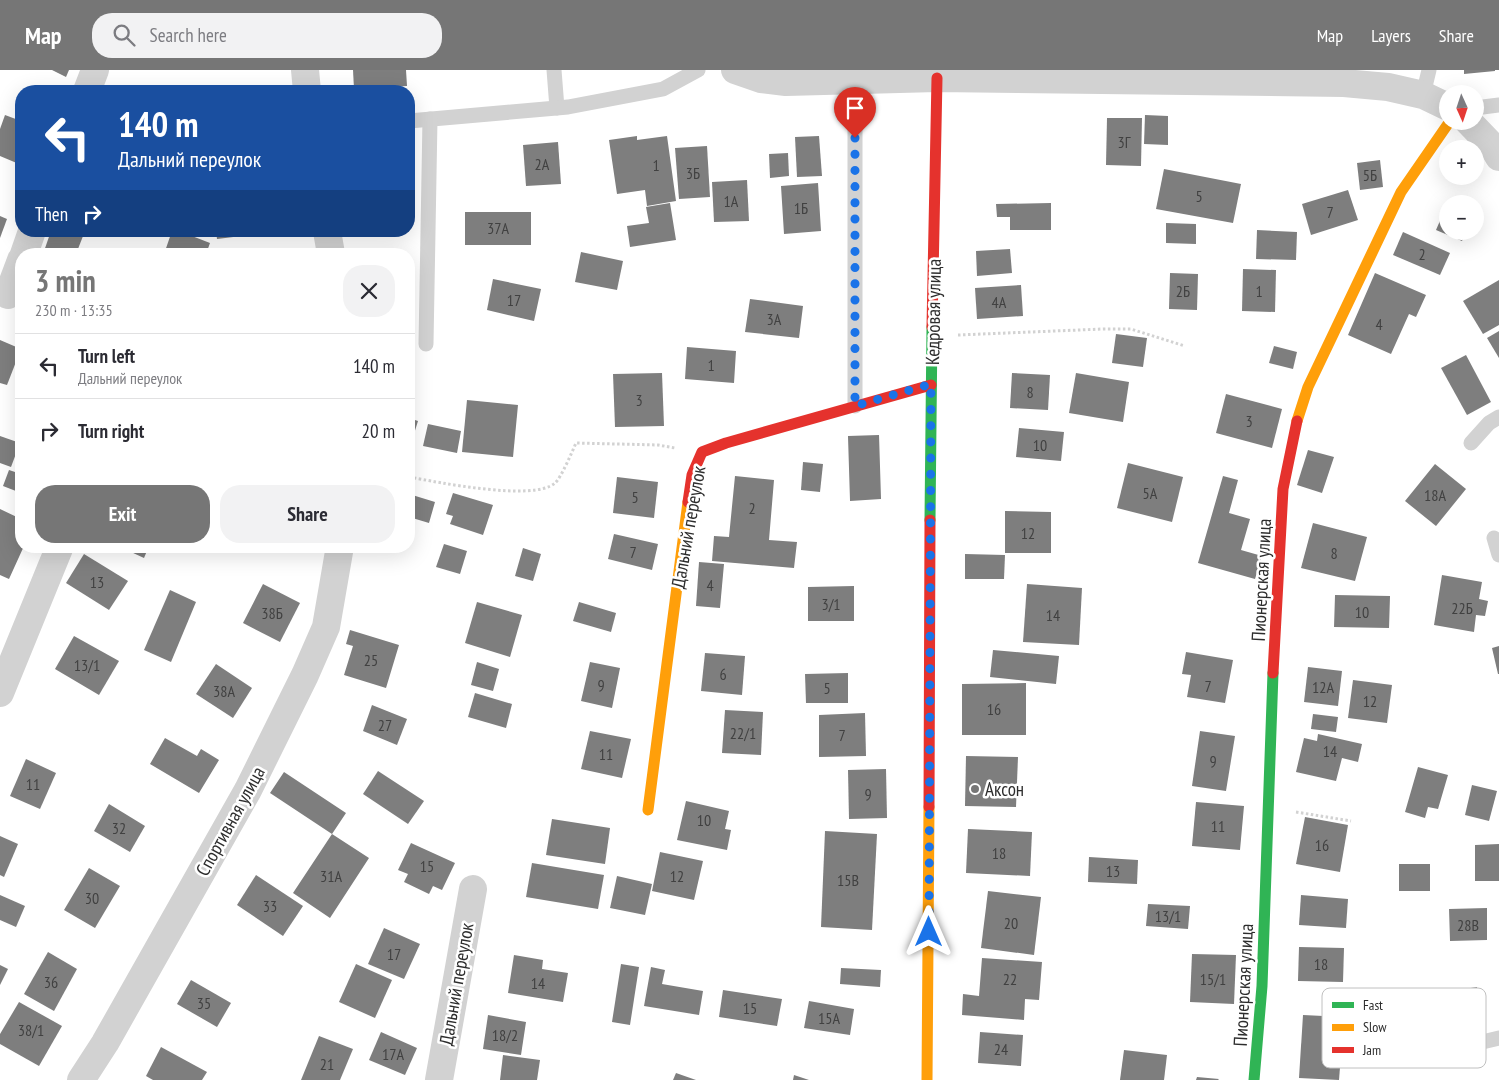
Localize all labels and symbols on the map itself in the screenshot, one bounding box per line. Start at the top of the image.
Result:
north arrow [1439,85,1484,130]
pin [834,87,876,138]
house number: 3Г [1118,132,1131,152]
house number: 2А [535,154,550,174]
house number: 1 [652,155,660,175]
house number: 3Б [686,163,700,183]
house number: 5Б [1363,165,1377,185]
house number: 5 [1195,186,1203,206]
house number: 1А [724,191,739,211]
house number: 1Б [794,198,808,218]
house number: 7 [1326,202,1334,222]
house number: 37А [487,218,509,238]
house number: 2 [1418,244,1426,264]
street label: Кедровая улица [920,259,946,365]
house number: 2Б [1176,281,1190,301]
house number: 1 [1255,281,1263,301]
house number: 17 [507,290,521,310]
house number: 4А [992,292,1007,312]
house number: 3А [767,309,782,329]
house number: 4 [1375,314,1383,334]
house number: 1 [707,355,715,375]
house number: 8 [1026,382,1034,402]
house number: 3 [635,390,643,410]
house number: 3 [1245,411,1253,431]
house number: 10 [1033,435,1047,455]
street label: Дальний переулок [665,463,711,590]
house number: 5А [1143,483,1158,503]
house number: 18А [1424,485,1446,505]
house number: 5 [631,487,639,507]
house number: 2 [748,498,756,518]
street label: Пионерская улица [1246,518,1276,642]
house number: 12 [1021,523,1035,543]
house number: 7 [629,542,637,562]
house number: 8 [1330,543,1338,563]
house number: 13 [90,572,104,592]
house number: 4 [706,575,714,595]
house number: 3/1 [821,594,841,614]
house number: 22Б [1451,598,1473,618]
house number: 10 [1355,602,1369,622]
house number: 38Б [261,603,283,623]
house number: 14 [1046,605,1060,625]
house number: 25 [364,650,378,670]
house number: 13/1 [74,655,100,675]
house number: 6 [719,664,727,684]
house number: 9 [597,675,605,695]
house number: 7 [1204,676,1212,696]
house number: 12А [1312,677,1334,697]
house number: 5 [823,678,831,698]
house number: 38А [213,681,235,701]
house number: 12 [1363,691,1377,711]
house number: 16 [987,699,1001,719]
house number: 27 [378,715,392,735]
house number: 22/1 [730,723,756,743]
house number: 7 [838,725,846,745]
house number: 14 [1323,741,1337,761]
house number: 11 [599,744,613,764]
house number: 9 [1209,751,1217,771]
street label: Спортивная улица [190,762,270,880]
house number: 11 [26,774,40,794]
place label: Аксон [985,777,1024,801]
marker: Аксон [969,783,981,795]
house number: 9 [864,784,872,804]
house number: 10 [697,810,711,830]
house number: 11 [1211,816,1225,836]
house number: 32 [112,818,126,838]
house number: 16 [1315,835,1329,855]
house number: 18 [992,843,1006,863]
house number: 15 [420,856,434,876]
house number: 13 [1106,861,1120,881]
house number: 31А [320,866,342,886]
house number: 12 [670,866,684,886]
house number: 15В [837,870,859,890]
house number: 30 [85,888,99,908]
house number: 33 [263,896,277,916]
position arrow [902,905,954,957]
house number: 13/1 [1155,906,1181,926]
house number: 20 [1004,913,1018,933]
house number: 28В [1457,915,1479,935]
street label: Дальний переулок [433,920,479,1047]
street label: Пионерская улица [1228,923,1258,1047]
house number: 17 [387,944,401,964]
house number: 18 [1314,954,1328,974]
house number: 22 [1003,969,1017,989]
house number: 15/1 [1200,969,1226,989]
house number: 36 [44,972,58,992]
house number: 14 [531,973,545,993]
legend [1322,988,1486,1068]
house number: 35 [197,993,211,1013]
text: Fast [1363,996,1383,1014]
house number: 15 [743,998,757,1018]
house number: 15А [818,1008,840,1028]
text: Slow [1363,1018,1387,1036]
house number: 38/1 [18,1020,44,1040]
house number: 18/2 [492,1025,518,1045]
house number: 24 [994,1039,1008,1059]
text: Jam [1362,1041,1381,1059]
house number: 17А [382,1044,404,1064]
house number: 21 [320,1054,334,1074]

